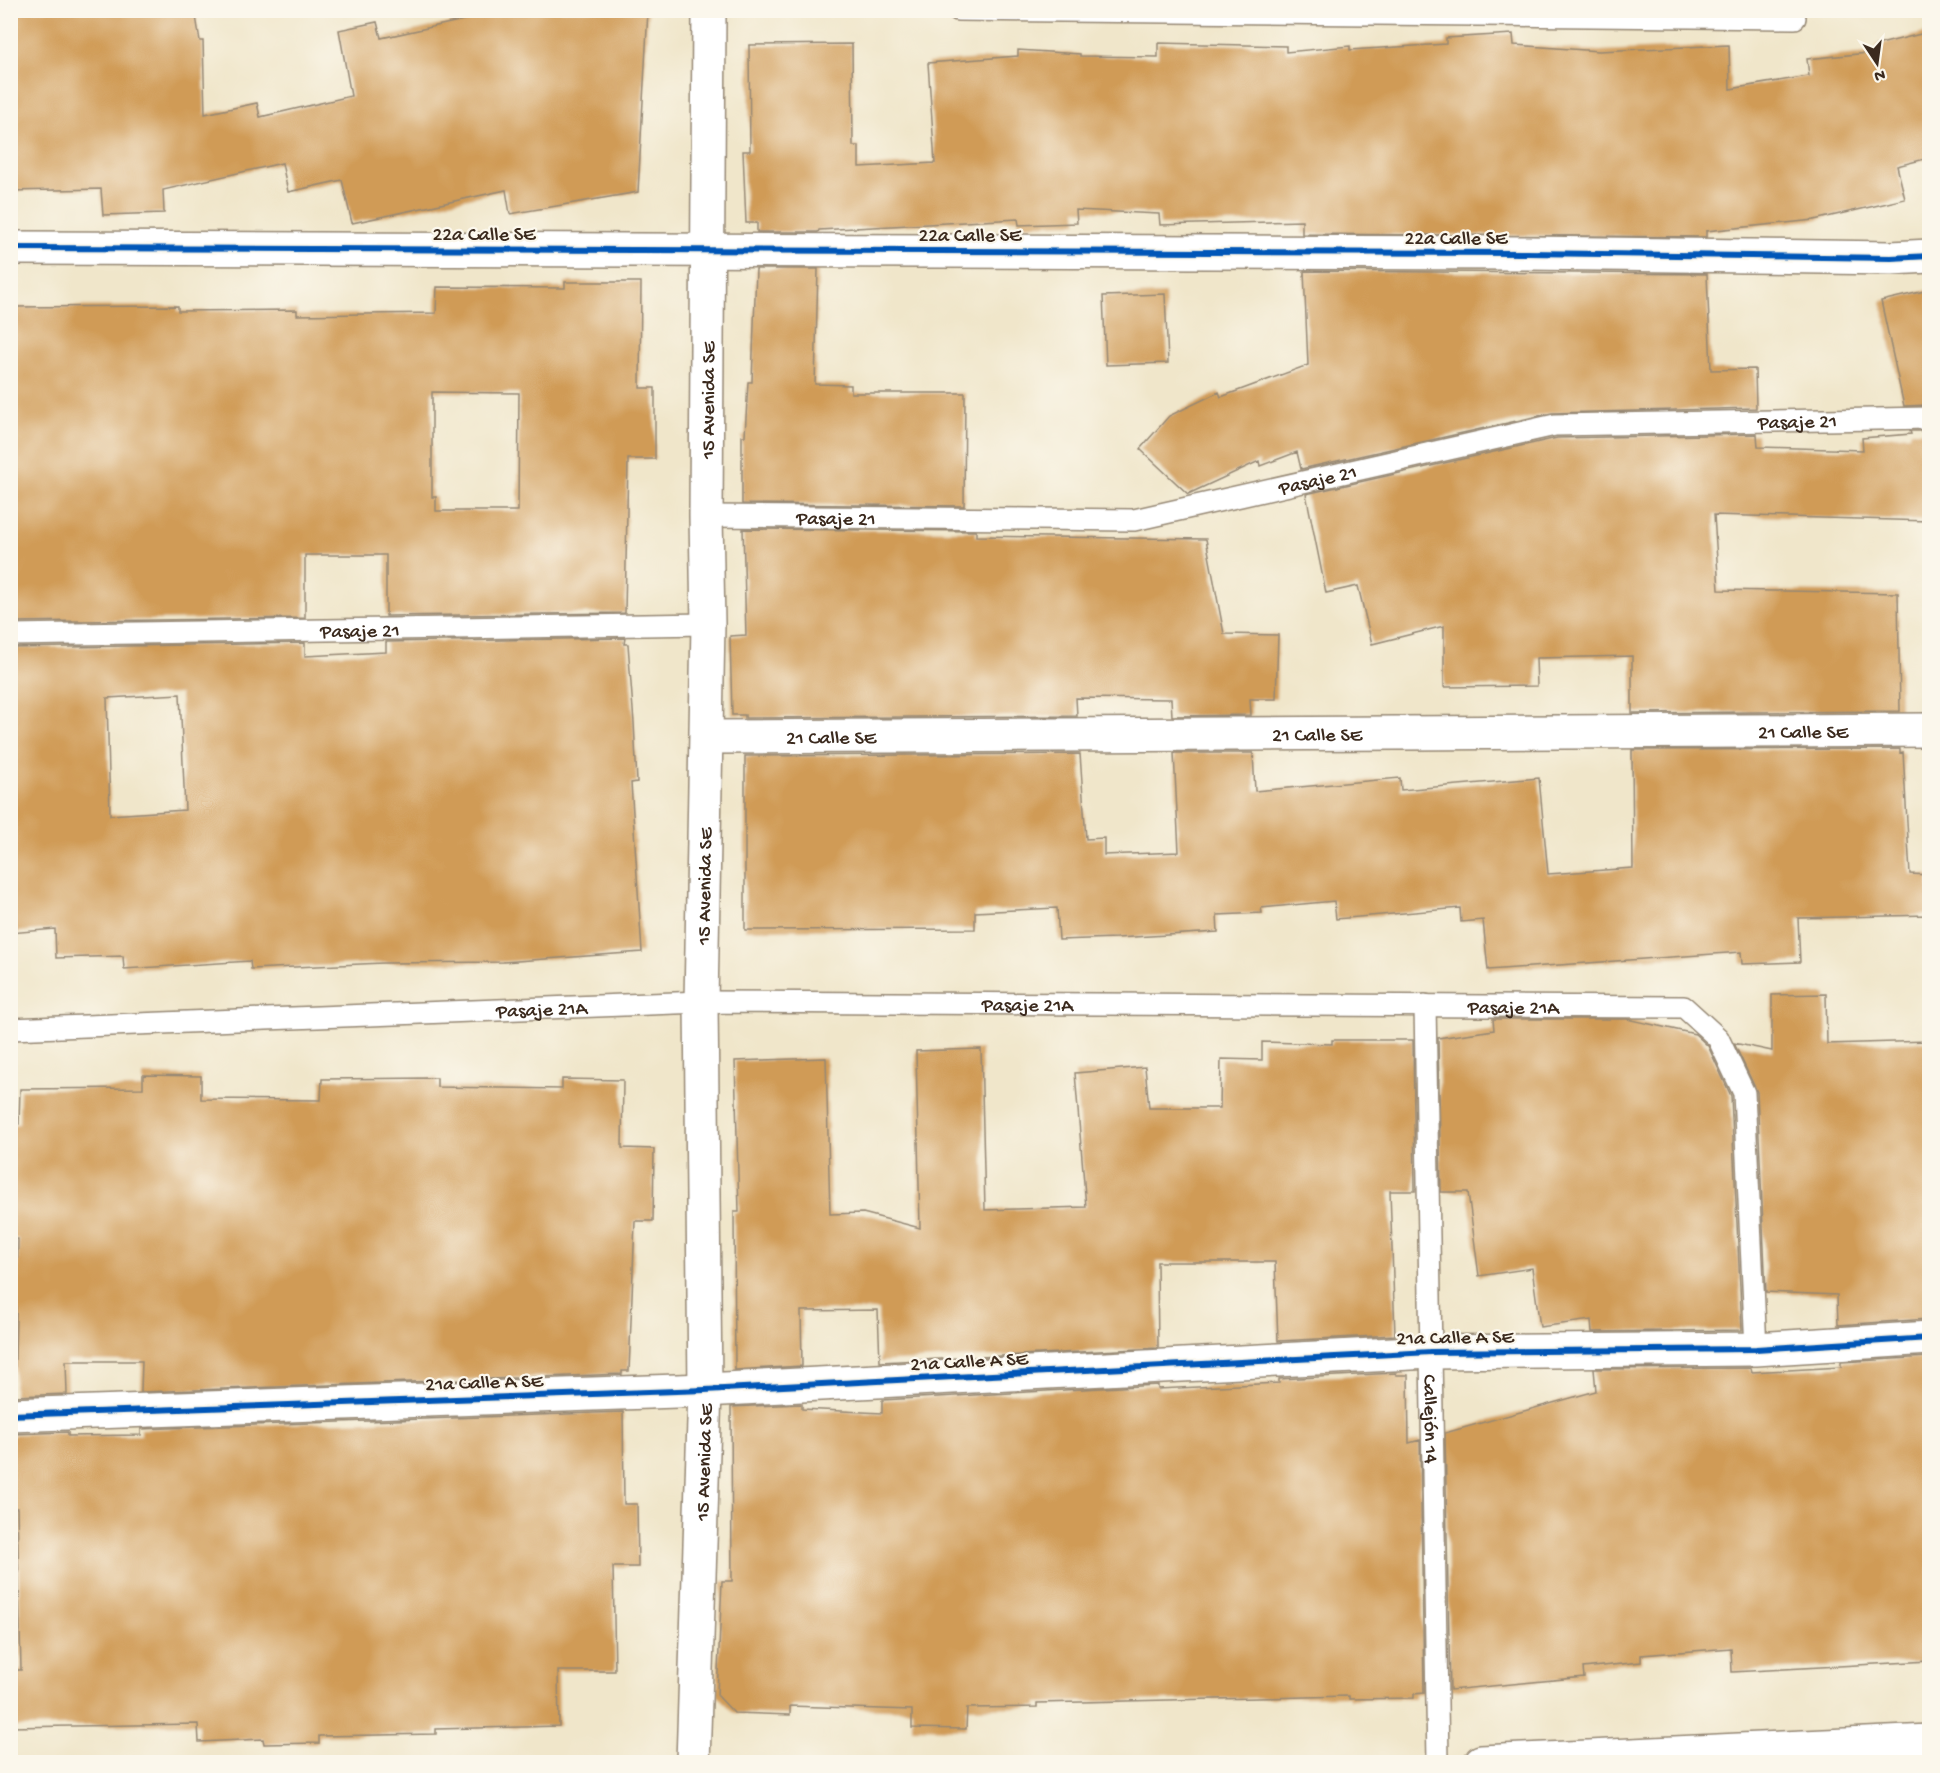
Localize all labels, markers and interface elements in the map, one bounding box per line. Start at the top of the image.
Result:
north arrow [1847,33,1907,93]
text: N [1872,64,1887,85]
street label: 22a Calle SE [433,225,537,248]
street label: 22a Calle SE [919,226,1023,249]
street label: 22a Calle SE [1405,229,1509,252]
street label: 15 Avenida SE [698,340,722,460]
street label: Pasaje 21 [1756,412,1837,436]
street label: Pasaje 21 [1276,462,1359,502]
street label: Pasaje 21 [795,509,876,533]
street label: Pasaje 21 [319,621,400,645]
street label: 21 Calle SE [1758,722,1850,746]
street label: 21 Calle SE [1272,725,1364,749]
street label: 21 Calle SE [786,728,878,752]
street label: 15 Avenida SE [694,826,719,946]
street label: Pasaje 21A [981,995,1074,1019]
street label: Pasaje 21A [495,998,589,1025]
street label: Pasaje 21A [1467,998,1560,1021]
street label: 21a Calle A SE [1396,1327,1516,1352]
street label: 21a Calle A SE [910,1349,1030,1378]
street label: 21a Calle A SE [425,1371,545,1398]
street label: Callejón 14 [1416,1374,1441,1464]
street label: 15 Avenida SE [693,1402,720,1522]

